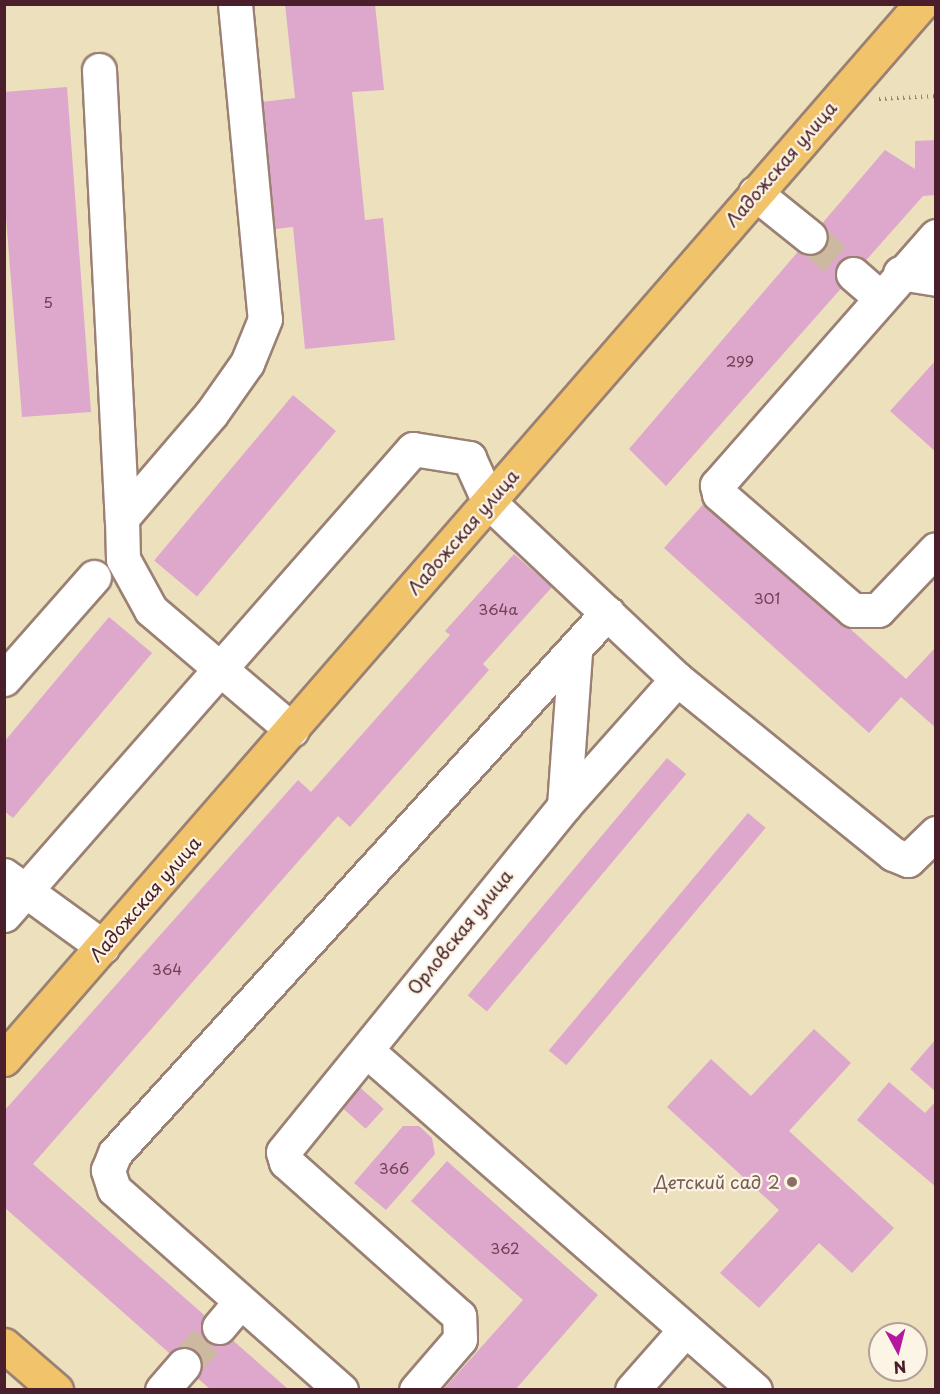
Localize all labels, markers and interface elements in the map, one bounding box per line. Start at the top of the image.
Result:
street label: Ладожская улица [720,97,842,231]
house number: 5 [43,293,53,311]
house number: 299 [726,352,754,370]
street label: Ладожская улица [402,465,524,599]
house number: 301 [754,589,780,607]
house number: 364а [478,600,518,618]
street label: Ладожская улица [84,832,206,966]
street label: Орловская улица [403,865,517,999]
house number: 364 [152,960,182,978]
house number: 366 [379,1159,409,1177]
place label: Детский сад 2 [653,1171,780,1193]
marker: Детский сад 2 [785,1175,799,1189]
house number: 362 [490,1239,520,1257]
north arrow [868,1322,928,1382]
text: N [892,1355,908,1381]

